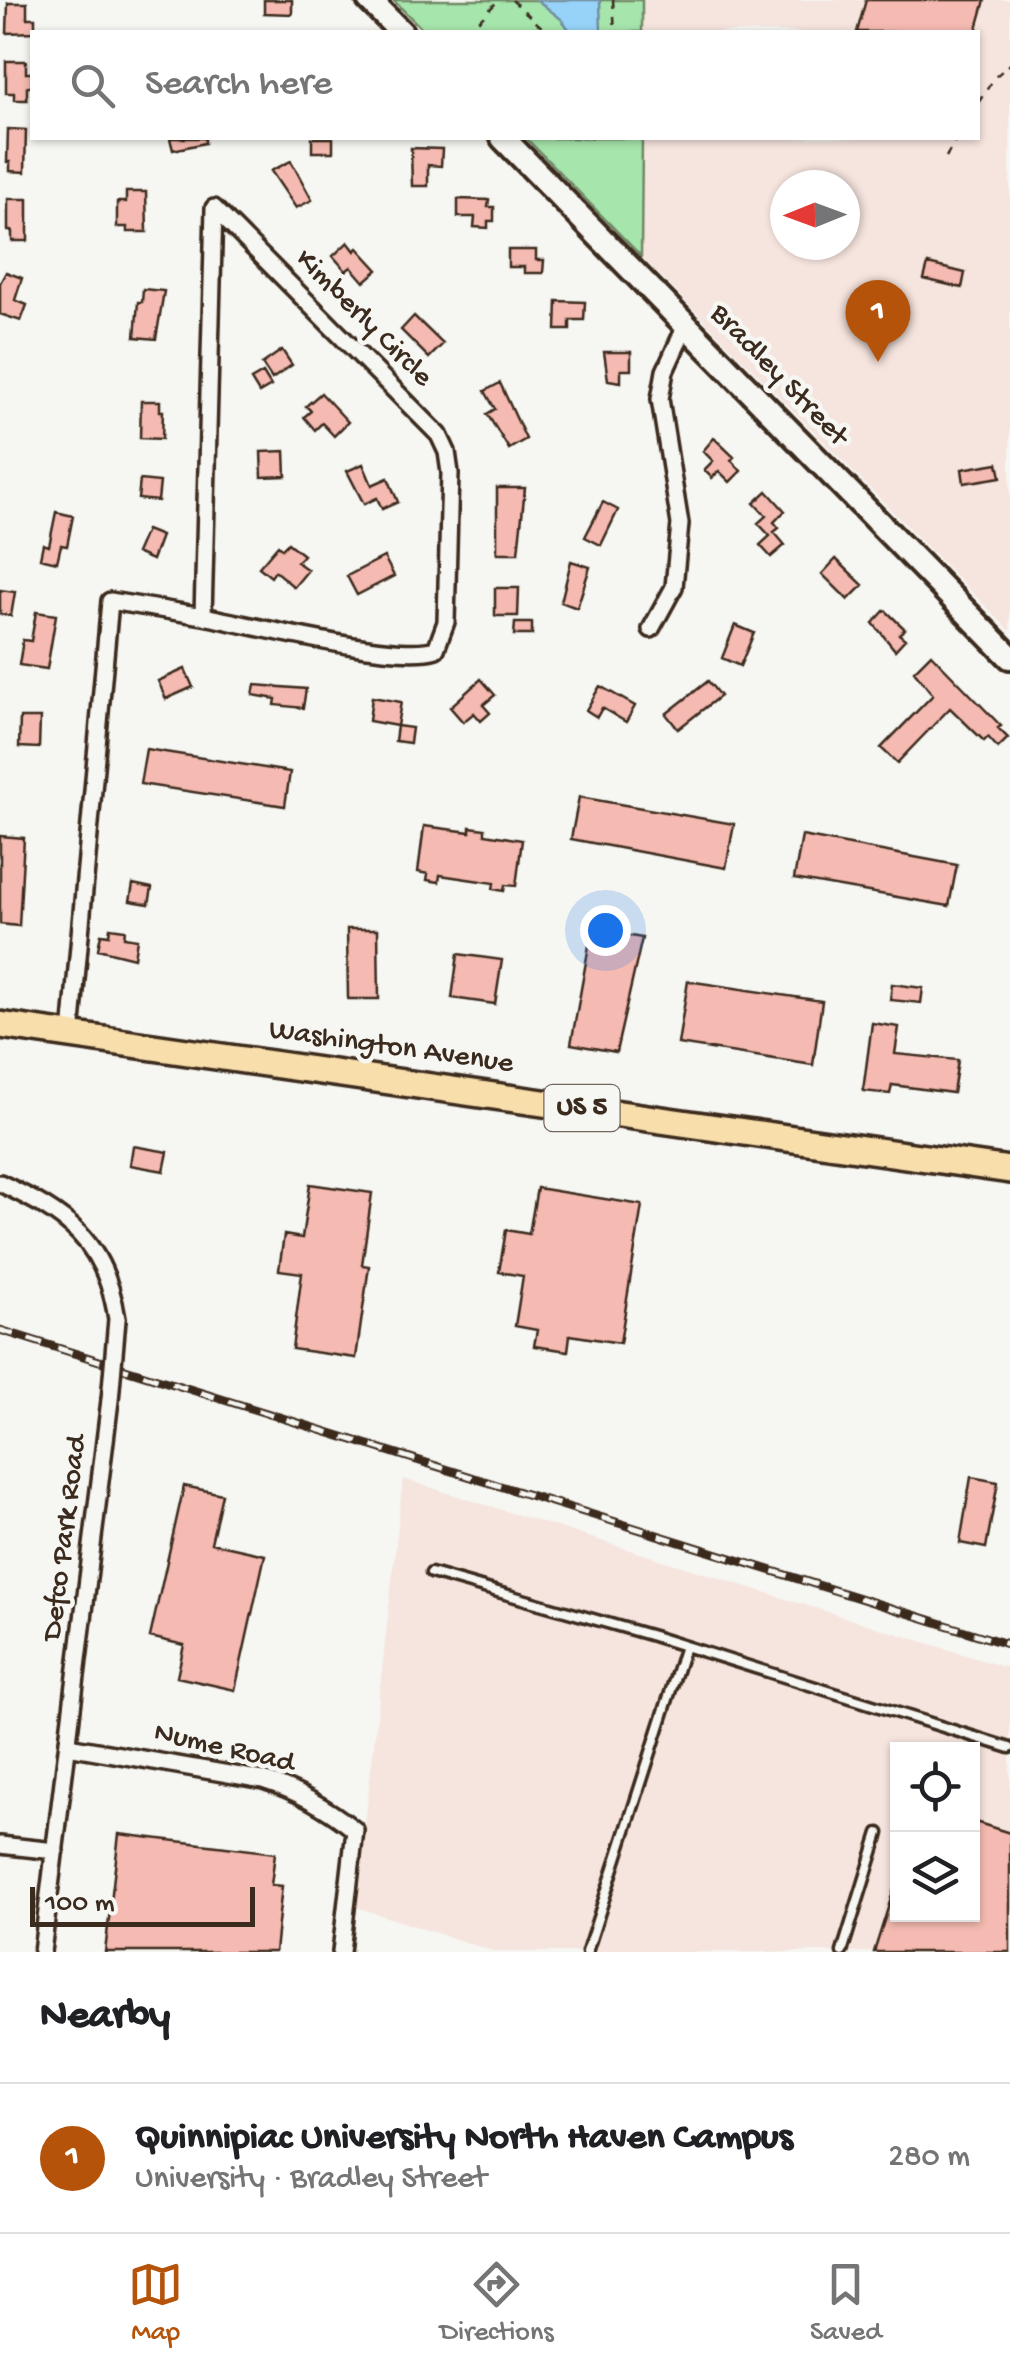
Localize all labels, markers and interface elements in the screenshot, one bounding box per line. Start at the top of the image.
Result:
search box [30,30,980,140]
icon: search [65,58,120,113]
text: Search here [145,63,332,107]
north arrow [770,170,860,260]
street label: Kimberly Circle [287,243,440,396]
pin: 1 [846,280,910,362]
street label: Bradley Street [701,297,856,456]
your location [580,905,631,956]
street label: Washington Avenue [266,1014,516,1083]
road number: US 5 [544,1085,620,1131]
street label: Defco Park Road [36,1431,96,1645]
street label: Nume Road [150,1716,300,1783]
map controls [890,1742,980,1922]
button: locate [890,1742,980,1832]
button: layers [890,1832,980,1922]
scale bar [30,1882,255,1926]
text: 100 m [45,1888,115,1921]
text: Nearby [40,1993,170,2042]
text: Quinnipiac University North Haven Campus [135,2117,793,2161]
text: 1 [66,2139,79,2177]
text: 280 m [888,2139,970,2177]
text: University · Bradley Street [135,2161,487,2199]
tab: Map [128,2257,183,2350]
tab: Directions [440,2257,554,2350]
tab: Saved [810,2257,882,2350]

